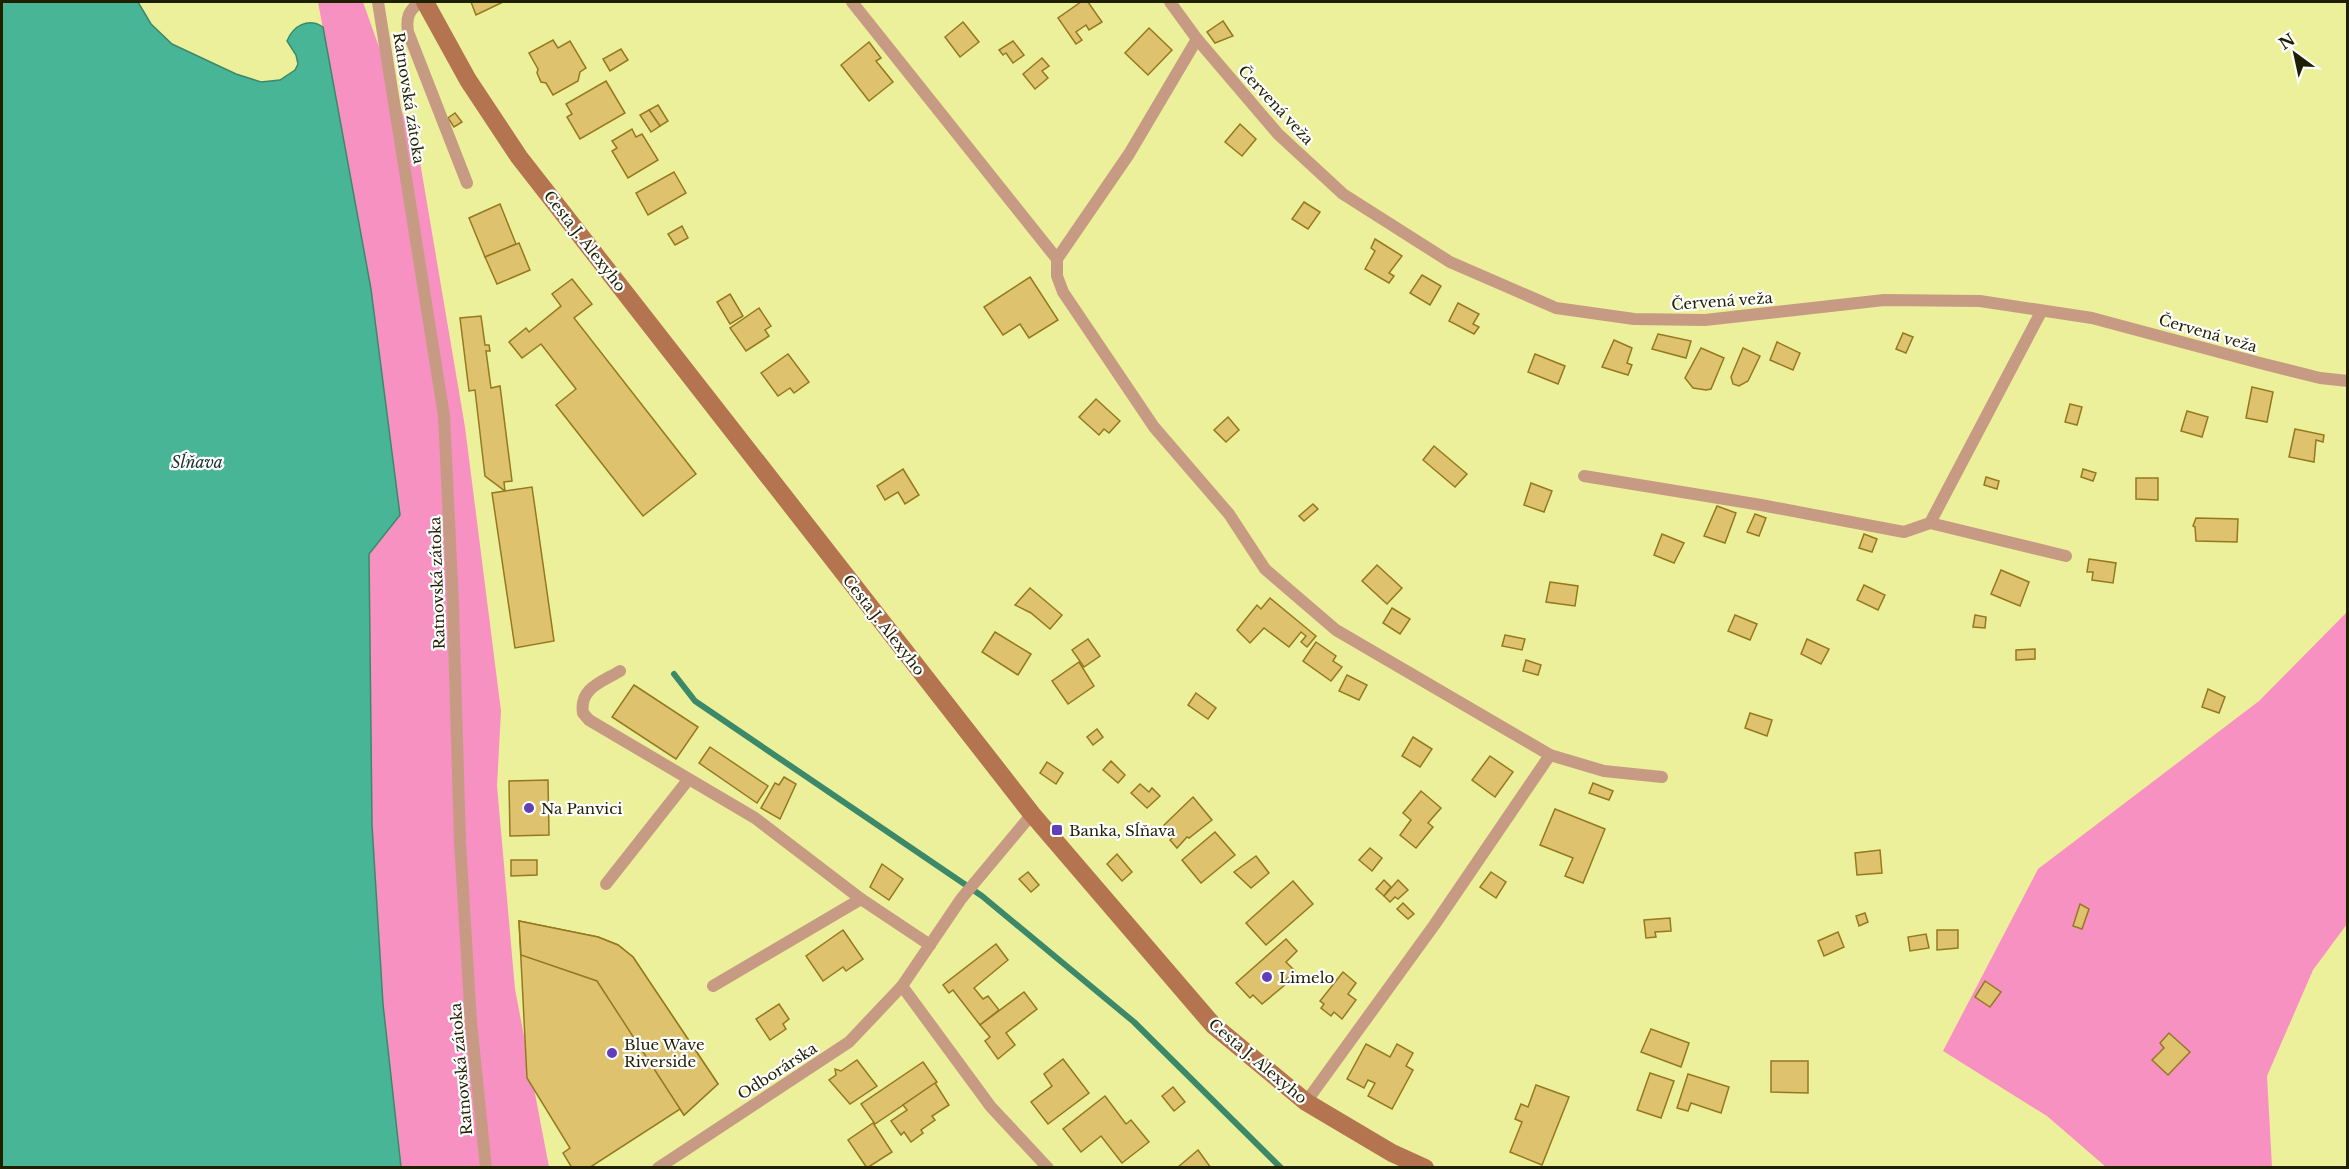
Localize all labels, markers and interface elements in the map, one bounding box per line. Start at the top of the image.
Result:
north arrow [2265,24,2325,84]
text: N [2275,29,2299,54]
street label: Ratnovská zátoka [389,31,429,166]
street label: Červená veža [1234,61,1318,149]
street label: Cesta J. Alexyho [540,187,630,295]
street label: Červená veža [1671,288,1774,314]
street label: Červená veža [2157,310,2260,356]
water label: Sĺňava [171,452,223,472]
street label: Ratnovská zátoka [425,516,449,650]
street label: Cesta J. Alexyho [839,571,929,679]
place label: Na Panvici [541,799,622,818]
marker: Na Panvici [522,801,536,815]
place label: Banka, Sĺňava [1069,821,1176,840]
marker: Banka, Sĺňava [1050,823,1064,837]
place label: Limelo [1279,968,1335,987]
marker: Limelo [1260,970,1274,984]
street label: Ratnovská zátoka [446,1001,476,1136]
street label: Cesta J. Alexyho [1205,1014,1311,1108]
place label: Blue Wave Riverside [624,1035,704,1071]
street label: Odborárska [734,1038,821,1104]
marker: Blue Wave Riverside [605,1046,619,1060]

